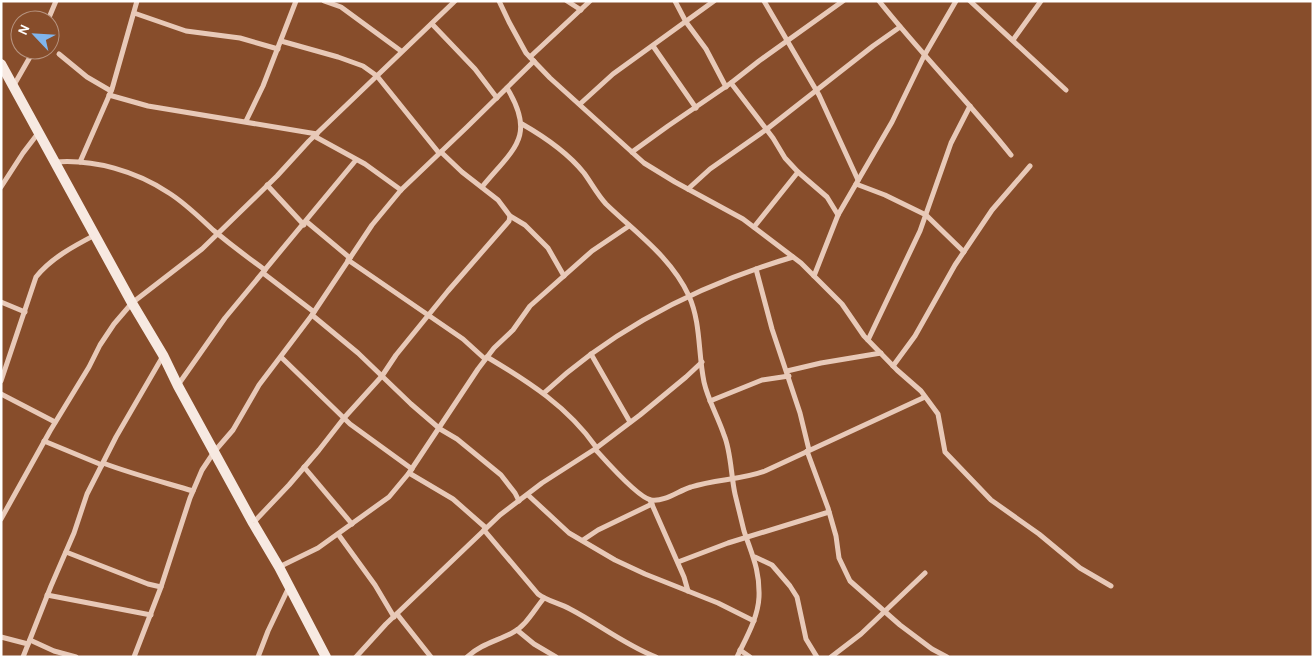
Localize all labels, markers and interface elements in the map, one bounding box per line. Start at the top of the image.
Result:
north arrow [10,10,60,60]
text: N [14,22,33,38]

